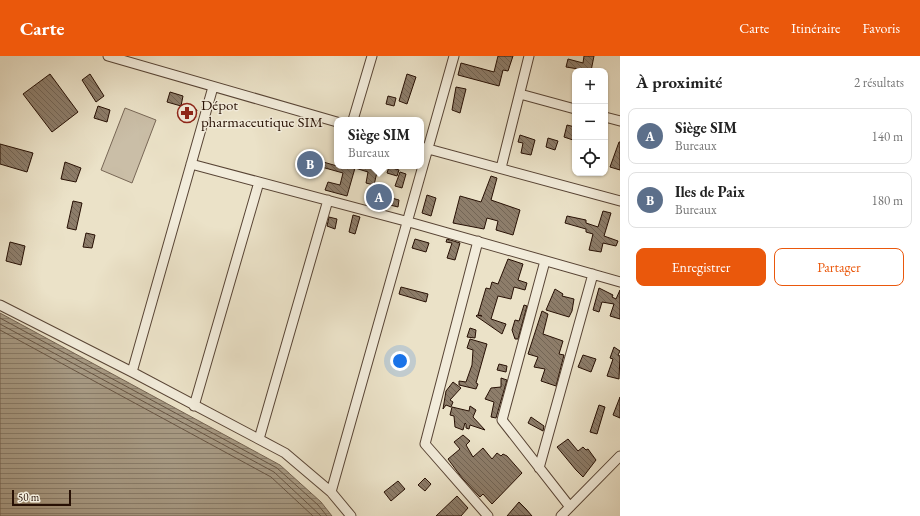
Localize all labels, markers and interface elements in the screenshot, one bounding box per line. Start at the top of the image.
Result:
text: Carte [20,16,64,41]
text: Carte [739,19,769,37]
text: Itinéraire [791,19,841,37]
text: Favoris [863,19,900,37]
map controls [572,68,608,176]
button: + [572,68,608,104]
text: À proximité [636,71,722,93]
text: 2 résultats [854,74,904,91]
place label: Dépot pharmaceutique SIM [201,95,323,131]
pharmacy icon: Dépot pharmaceutique SIM [176,102,198,124]
button: − [572,104,608,140]
popup [334,117,424,169]
text: Siège SIM [675,118,737,137]
text: Siège SIM [348,125,410,144]
text: A [645,128,655,145]
text: 140 m [872,128,903,145]
text: Bureaux [675,137,717,154]
button: locate [572,140,608,176]
text: Bureaux [348,144,390,161]
pin: B [297,149,323,179]
pin: A [366,182,392,212]
text: Iles de Paix [675,182,745,201]
text: B [646,192,654,209]
text: 180 m [872,192,903,209]
text: Bureaux [675,201,717,218]
button: Enregistrer [636,248,766,286]
button: Partager [774,248,904,286]
your location [390,351,410,371]
scale bar [12,488,71,507]
text: 50 m [18,490,39,504]

